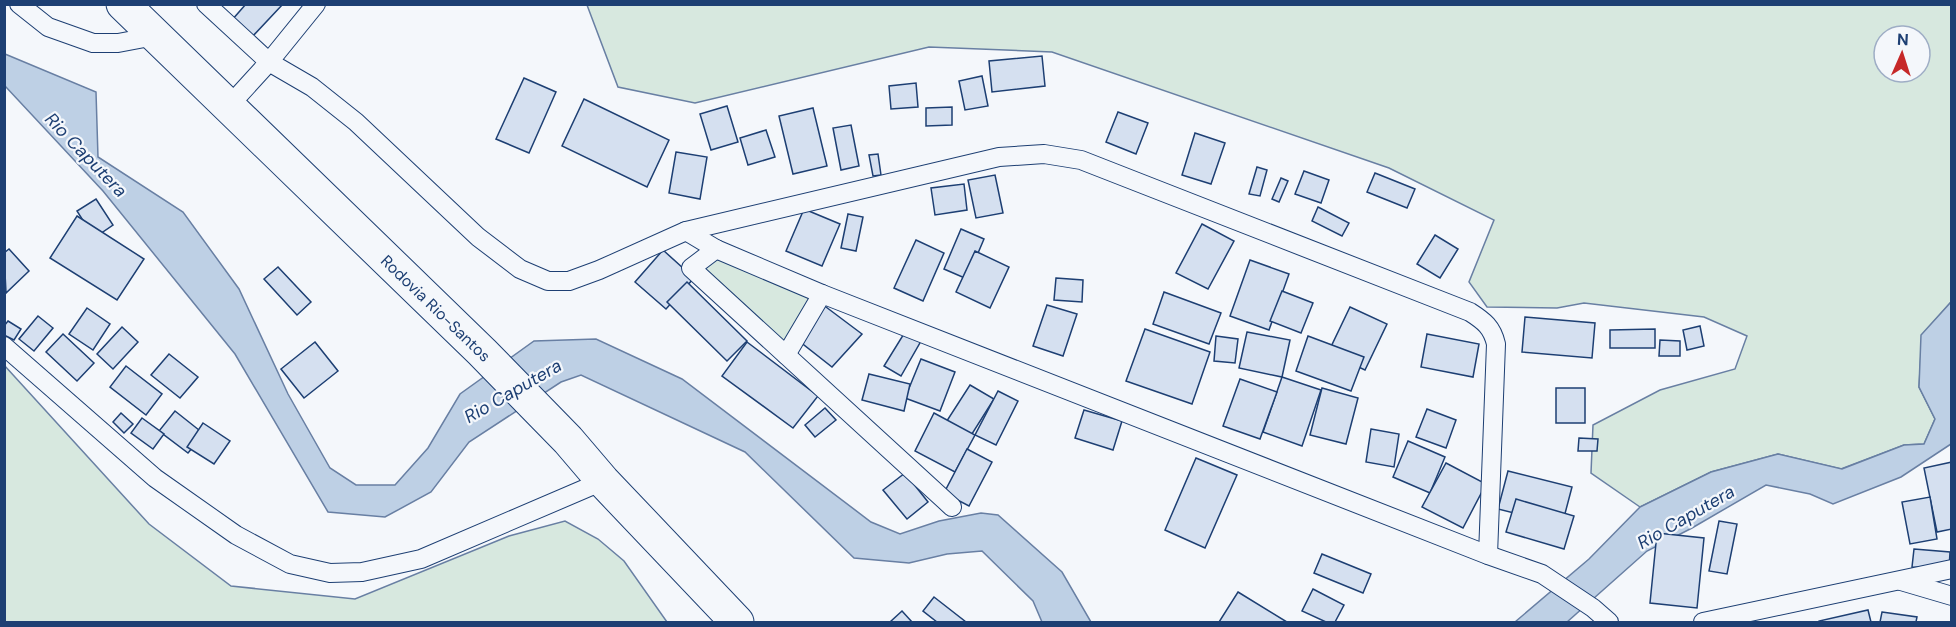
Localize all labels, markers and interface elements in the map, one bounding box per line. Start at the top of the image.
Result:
north arrow [1872,24,1932,84]
text: N [1896,29,1909,50]
water label: Rio Caputera [40,108,132,203]
street label: Rodovia Rio-Santos [376,250,495,366]
water label: Rio Caputera [460,353,566,429]
water label: Rio Caputera [1633,479,1739,555]

